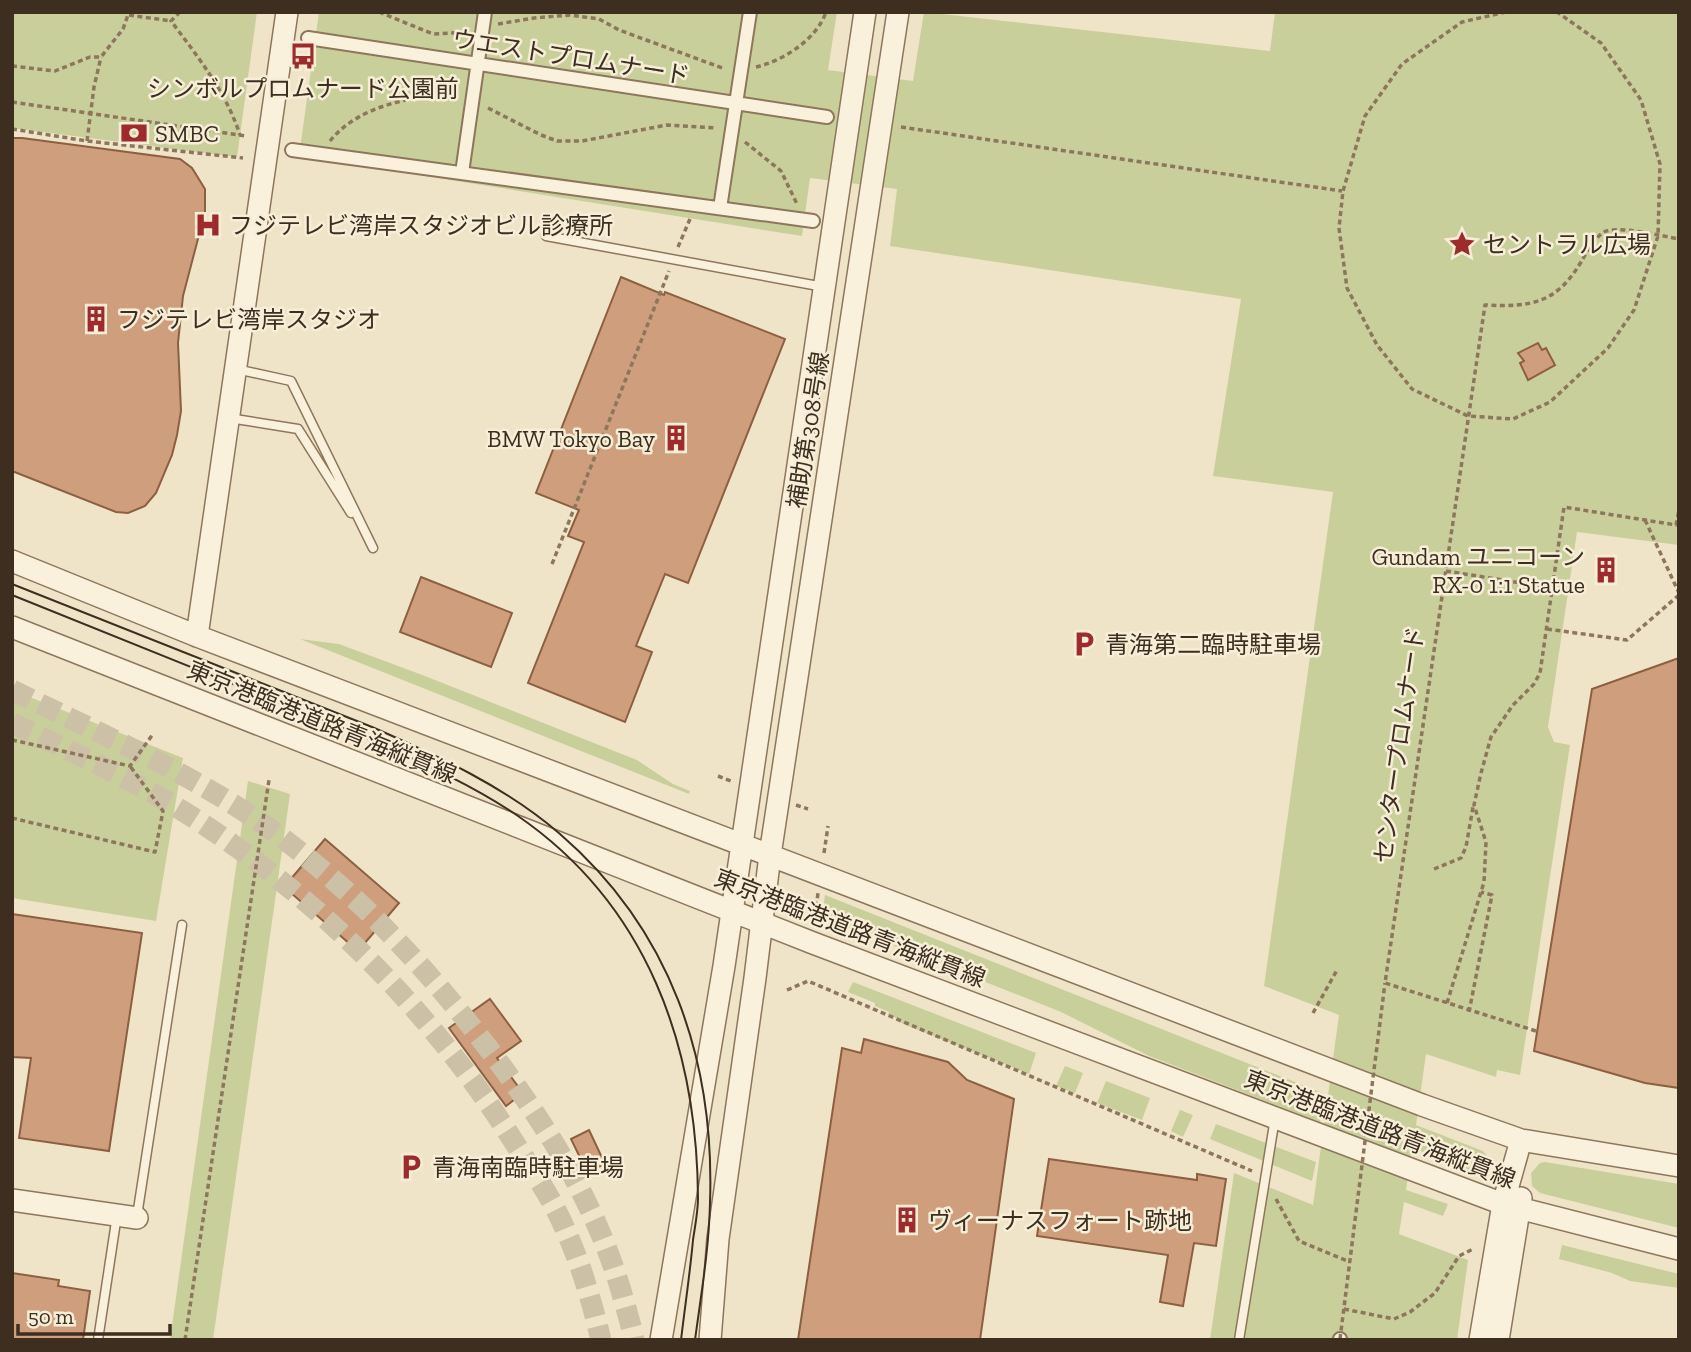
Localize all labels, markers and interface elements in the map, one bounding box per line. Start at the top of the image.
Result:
street label: ウエストプロムナード [450,24,692,90]
bus stop icon: シンボルプロムナード公園前 [288,41,318,71]
place label: シンボルプロムナード公園前 [147,74,459,103]
bank icon: SMBC [119,118,149,148]
place label: SMBC [155,119,219,148]
hospital icon: フジテレビ湾岸スタジオビル診療所 [193,210,223,240]
place label: フジテレビ湾岸スタジオビル診療所 [229,211,613,240]
place icon: セントラル広場 [1447,229,1477,259]
place label: セントラル広場 [1483,230,1651,259]
building icon: フジテレビ湾岸スタジオ [81,304,111,334]
place label: フジテレビ湾岸スタジオ [117,305,381,334]
street label: 補助第308号線 [781,349,835,511]
building icon: BMW Tokyo Bay [661,423,691,453]
place label: BMW Tokyo Bay [487,424,656,453]
place label: Gundam ユニコーン RX-0 1:1 Statue [1371,542,1585,599]
building icon: Gundam ユニコーン RX-0 1:1 Statue [1591,555,1621,585]
street label: センタープロムナード [1368,625,1430,865]
parking icon: 青海第二臨時駐車場 [1069,629,1099,659]
place label: 青海第二臨時駐車場 [1105,630,1321,659]
street label: 東京港臨港道路青海縦貫線 [183,655,461,789]
street label: 東京港臨港道路青海縦貫線 [710,863,990,993]
street label: 東京港臨港道路青海縦貫線 [1240,1064,1520,1194]
parking icon: 青海南臨時駐車場 [396,1152,426,1182]
place label: 青海南臨時駐車場 [432,1153,624,1182]
building icon: ヴィーナスフォート跡地 [892,1205,922,1235]
place label: ヴィーナスフォート跡地 [928,1206,1192,1235]
scale bar [18,1292,170,1336]
text: 50 m [28,1304,74,1329]

